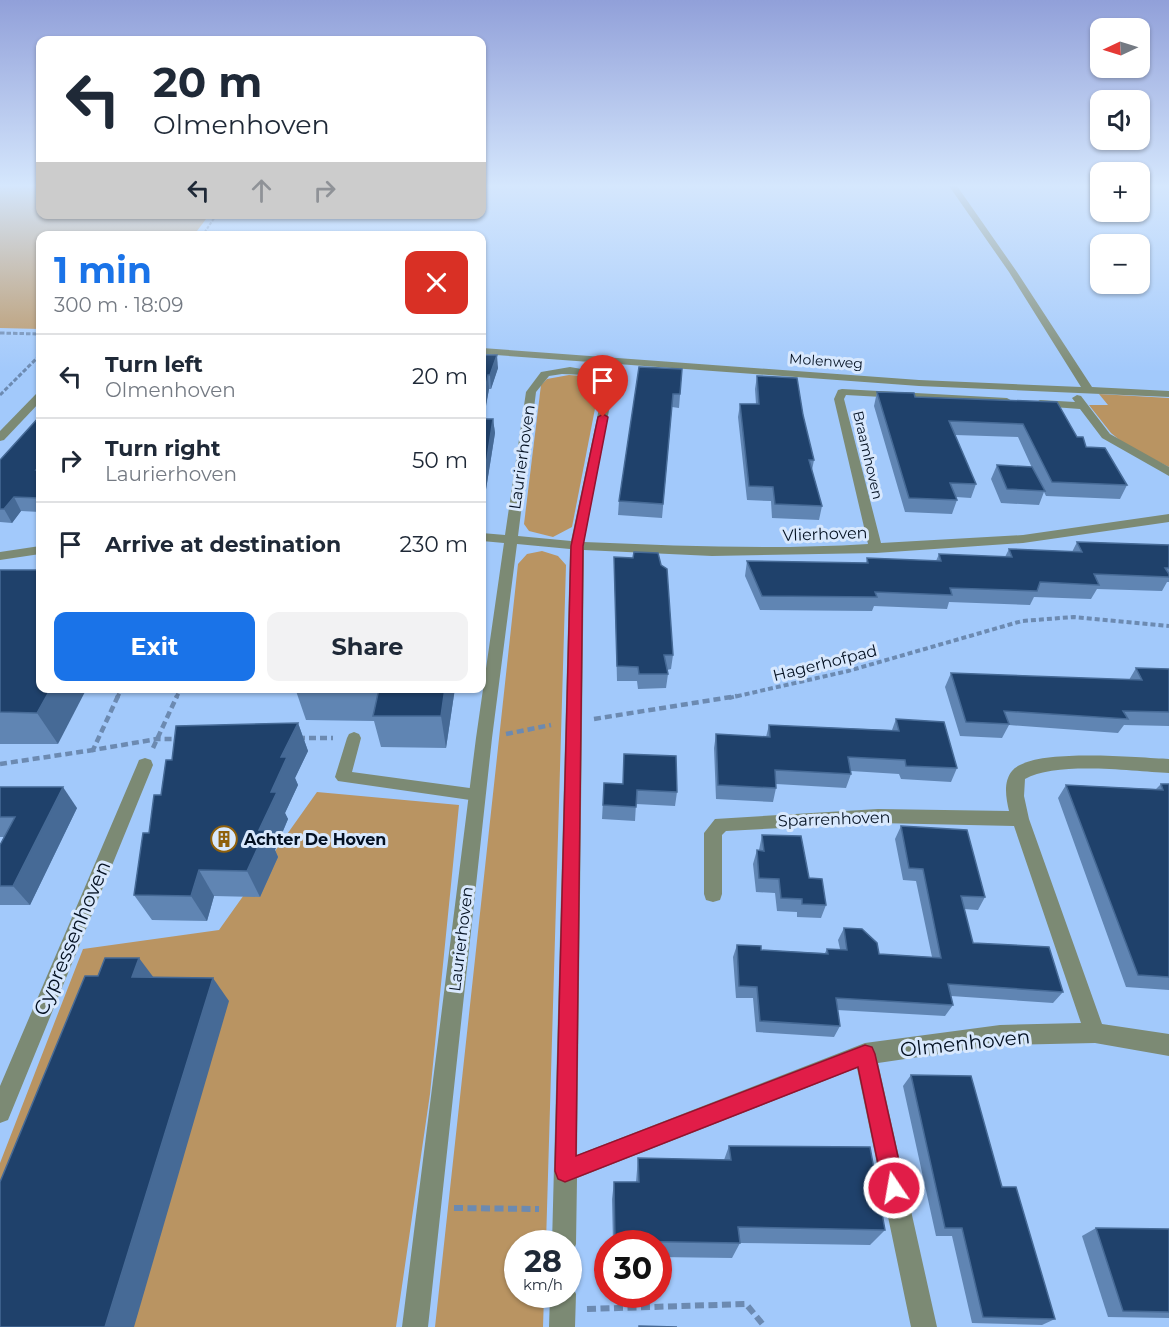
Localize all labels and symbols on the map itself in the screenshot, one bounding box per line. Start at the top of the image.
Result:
north arrow [1090,18,1150,78]
street label: Molenweg [789,349,863,373]
pin [577,355,628,417]
street label: Laurierhoven [505,403,539,511]
street label: Braamhoven [849,409,887,501]
street label: Vlierhoven [782,523,868,545]
street label: Hagerhofpad [771,641,879,685]
street label: Sparrenhoven [777,808,891,830]
building icon: Achter De Hoven [209,824,239,854]
place label: Achter De Hoven [243,830,386,849]
street label: Cypressenhoven [29,857,115,1019]
street label: Laurierhoven [445,885,477,993]
street label: Olmenhoven [899,1024,1031,1062]
position arrow [862,1156,926,1220]
speed limit sign: 30 [594,1230,672,1308]

